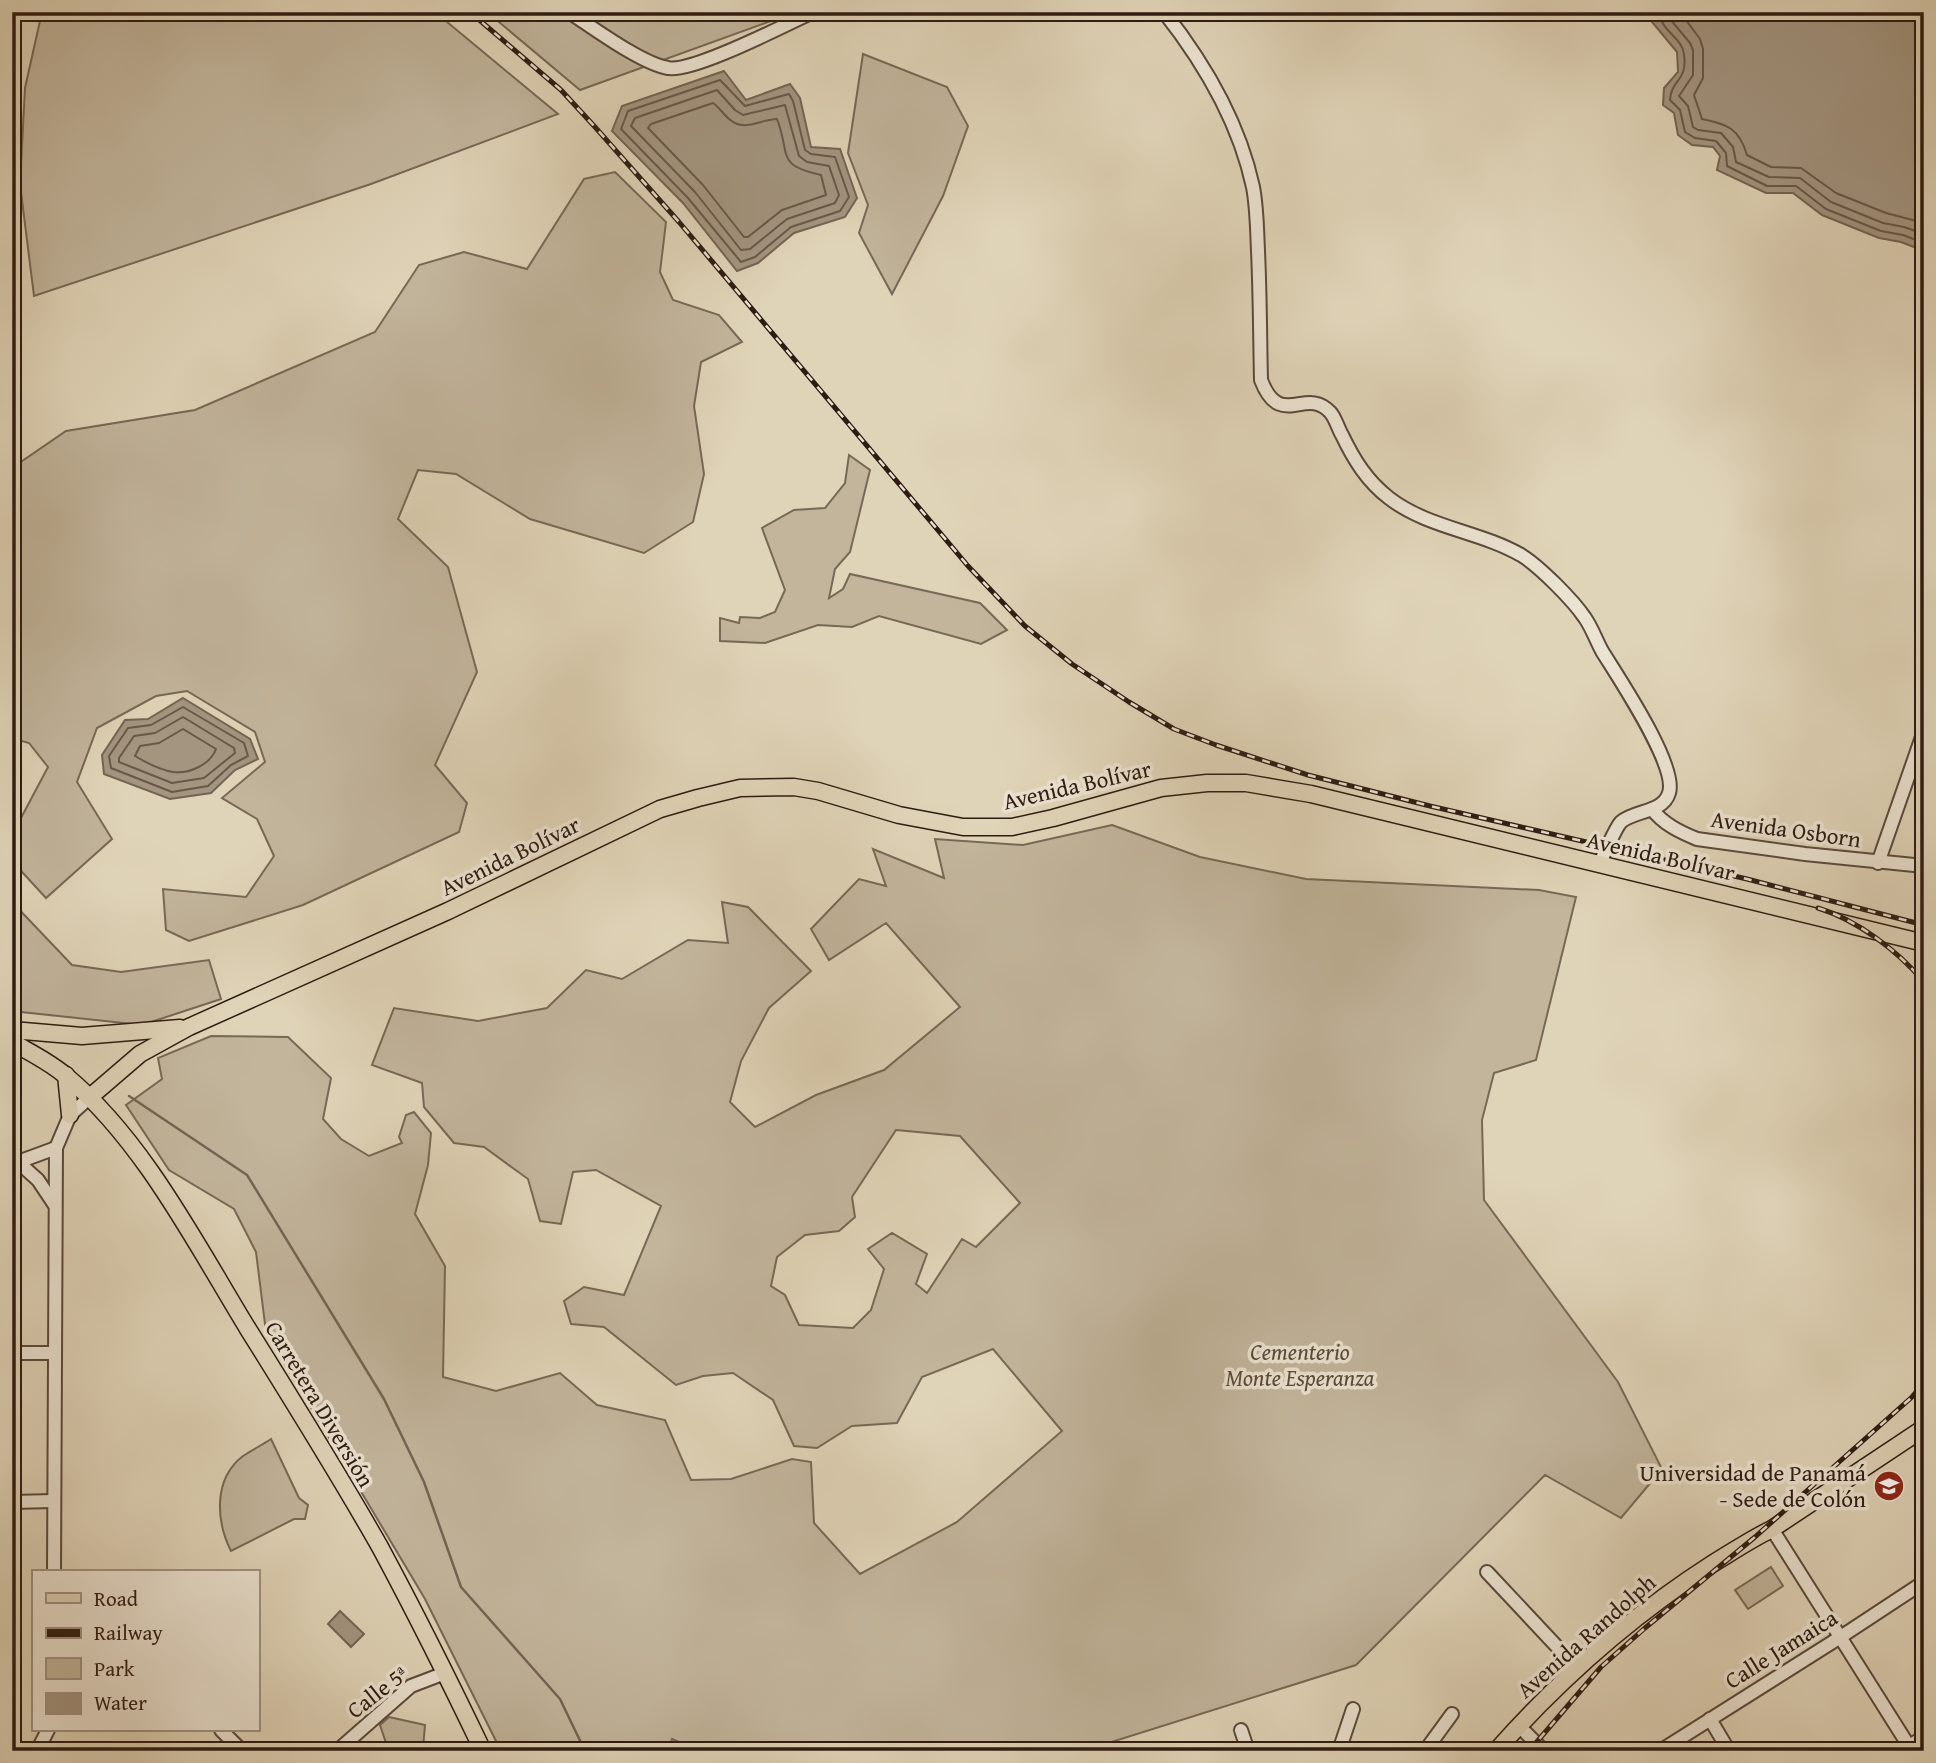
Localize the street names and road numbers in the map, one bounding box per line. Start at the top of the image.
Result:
street label: Avenida Bolívar [1000,751,1155,818]
street label: Avenida Osborn [1709,802,1863,855]
street label: Avenida Bolívar [435,807,585,904]
street label: Avenida Bolívar [1584,822,1739,889]
street label: Carretera Diversión [258,1314,383,1493]
street label: Avenida Randolph [1509,1566,1663,1705]
street label: Calle Jamaica [1718,1601,1844,1696]
street label: Calle 5ª [339,1657,414,1726]

